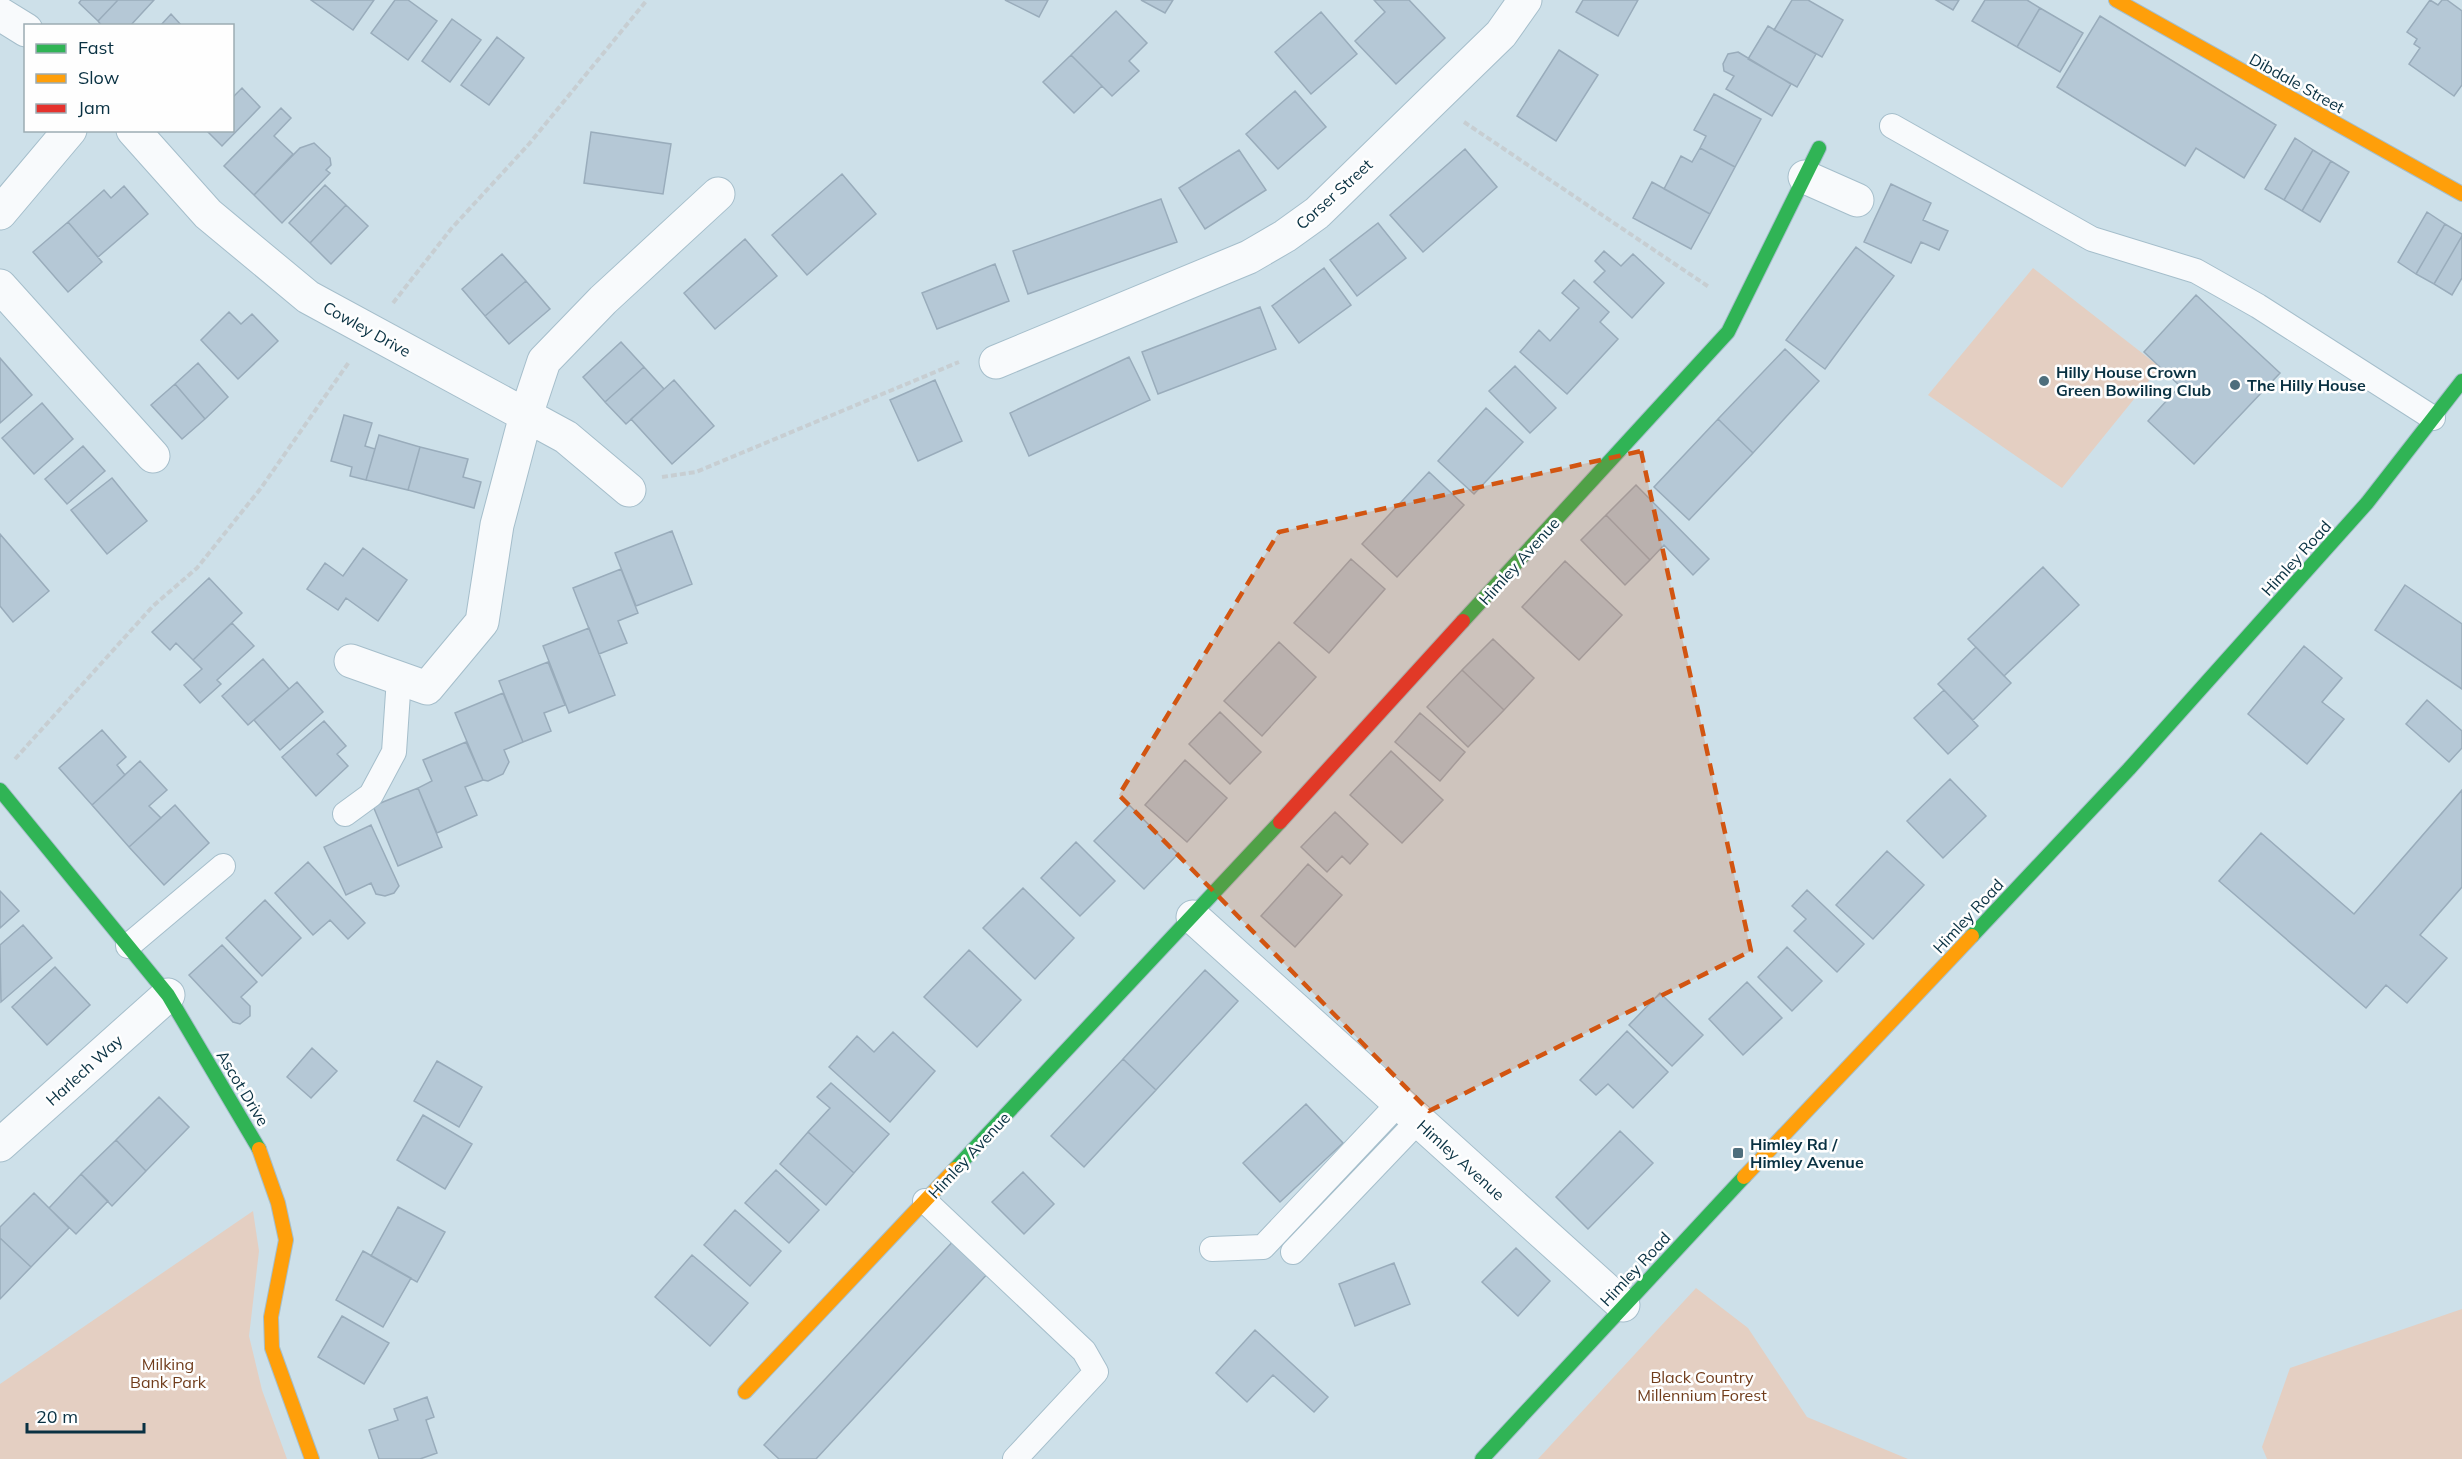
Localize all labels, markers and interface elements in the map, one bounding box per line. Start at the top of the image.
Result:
legend [24,24,234,132]
text: Fast [78,36,114,59]
street label: Dibdale Street [2246,49,2348,118]
text: Slow [78,66,120,89]
text: Jam [78,96,111,119]
street label: Corser Street [1292,154,1377,234]
street label: Cowley Drive [320,297,414,361]
place label: Hilly House Crown Green Bowiling Club [2056,362,2211,400]
marker: Hilly House Crown Green Bowiling Club [2037,374,2051,388]
place label: The Hilly House [2247,375,2366,395]
marker: The Hilly House [2228,378,2242,392]
street label: Himley Avenue [1474,513,1564,609]
street label: Himley Road [2257,516,2335,600]
street label: Himley Road [1928,875,2008,957]
street label: Harlech Way [41,1030,127,1110]
street label: Ascot Drive [213,1046,273,1130]
street label: Himley Avenue [924,1108,1014,1202]
street label: Himley Avenue [1413,1115,1509,1205]
place label: Himley Rd / Himley Avenue [1750,1134,1864,1172]
marker: Himley Rd / Himley Avenue [1731,1146,1745,1160]
street label: Himley Road [1595,1228,1675,1310]
park label: Milking Bank Park [130,1354,207,1392]
park label: Black Country Millennium Forest [1637,1367,1767,1405]
scale bar [27,1396,144,1434]
text: 20 m [36,1405,78,1428]

